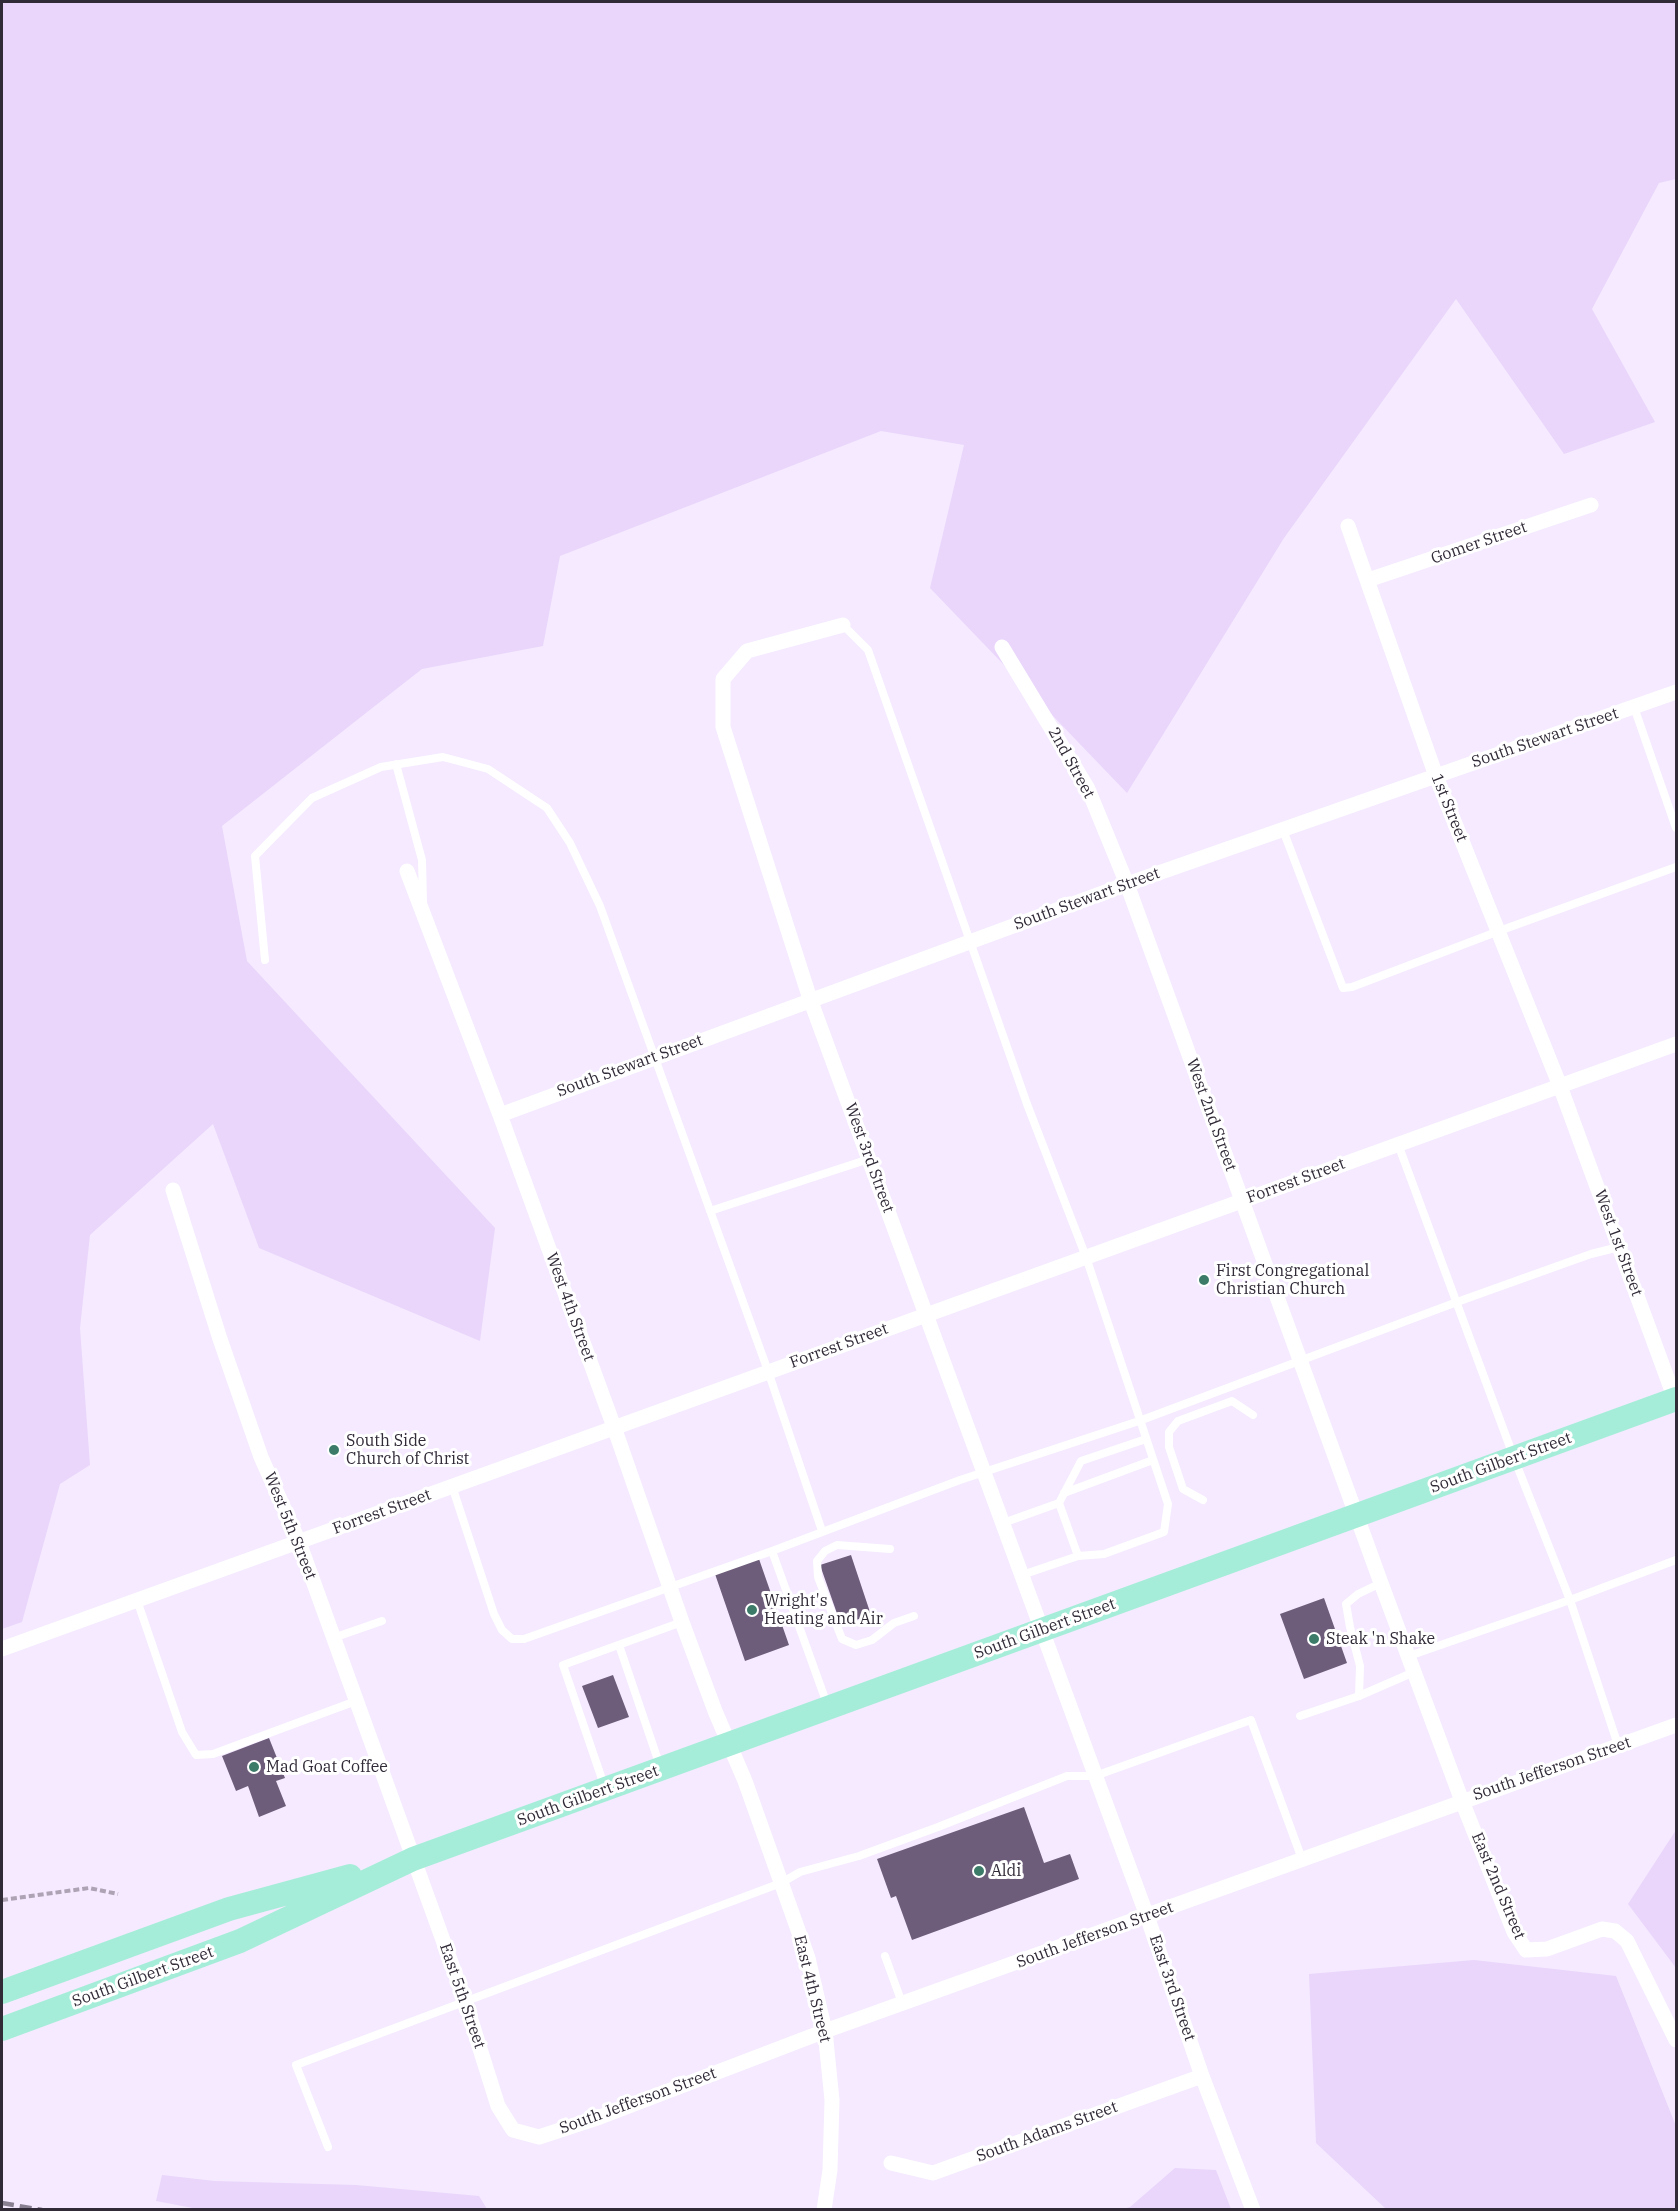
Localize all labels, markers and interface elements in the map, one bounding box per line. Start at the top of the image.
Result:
street label: Gomer Street [1429,518,1529,568]
street label: South Stewart Street [1469,704,1621,772]
street label: 2nd Street [1044,724,1098,802]
street label: 1st Street [1427,771,1471,845]
street label: South Stewart Street [1011,864,1163,934]
street label: South Stewart Street [554,1031,706,1101]
street label: West 2nd Street [1182,1056,1240,1174]
street label: West 3rd Street [840,1100,898,1216]
street label: Forrest Street [1244,1154,1348,1208]
street label: West 1st Street [1590,1187,1646,1299]
street label: West 4th Street [541,1250,599,1364]
place label: First Congregational Christian Church [1216,1261,1369,1299]
marker: First Congregational Christian Church [1197,1273,1211,1287]
street label: Forrest Street [787,1319,891,1373]
street label: South Gilbert Street [1428,1429,1574,1497]
place label: South Side Church of Christ [346,1431,469,1469]
marker: South Side Church of Christ [327,1443,341,1457]
street label: West 5th Street [260,1469,320,1583]
street label: Forrest Street [330,1485,434,1539]
place label: Wright's Heating and Air [764,1591,883,1629]
street label: South Gilbert Street [972,1595,1118,1663]
marker: Wright's Heating and Air [745,1603,759,1617]
place label: Steak 'n Shake [1326,1629,1435,1649]
marker: Steak 'n Shake [1307,1632,1321,1646]
street label: South Jefferson Street [1471,1733,1633,1805]
place label: Mad Goat Coffee [266,1757,388,1777]
marker: Mad Goat Coffee [247,1760,261,1774]
street label: South Gilbert Street [515,1762,661,1830]
street label: East 2nd Street [1467,1830,1529,1942]
place label: Aldi [991,1861,1021,1881]
marker: Aldi [972,1864,986,1878]
street label: South Jefferson Street [1014,1898,1176,1972]
street label: East 3rd Street [1145,1932,1199,2044]
street label: East 4th Street [789,1933,835,2045]
street label: East 5th Street [435,1941,489,2051]
street label: South Gilbert Street [70,1943,216,2011]
street label: South Jefferson Street [557,2064,719,2138]
street label: South Adams Street [974,2098,1120,2166]

